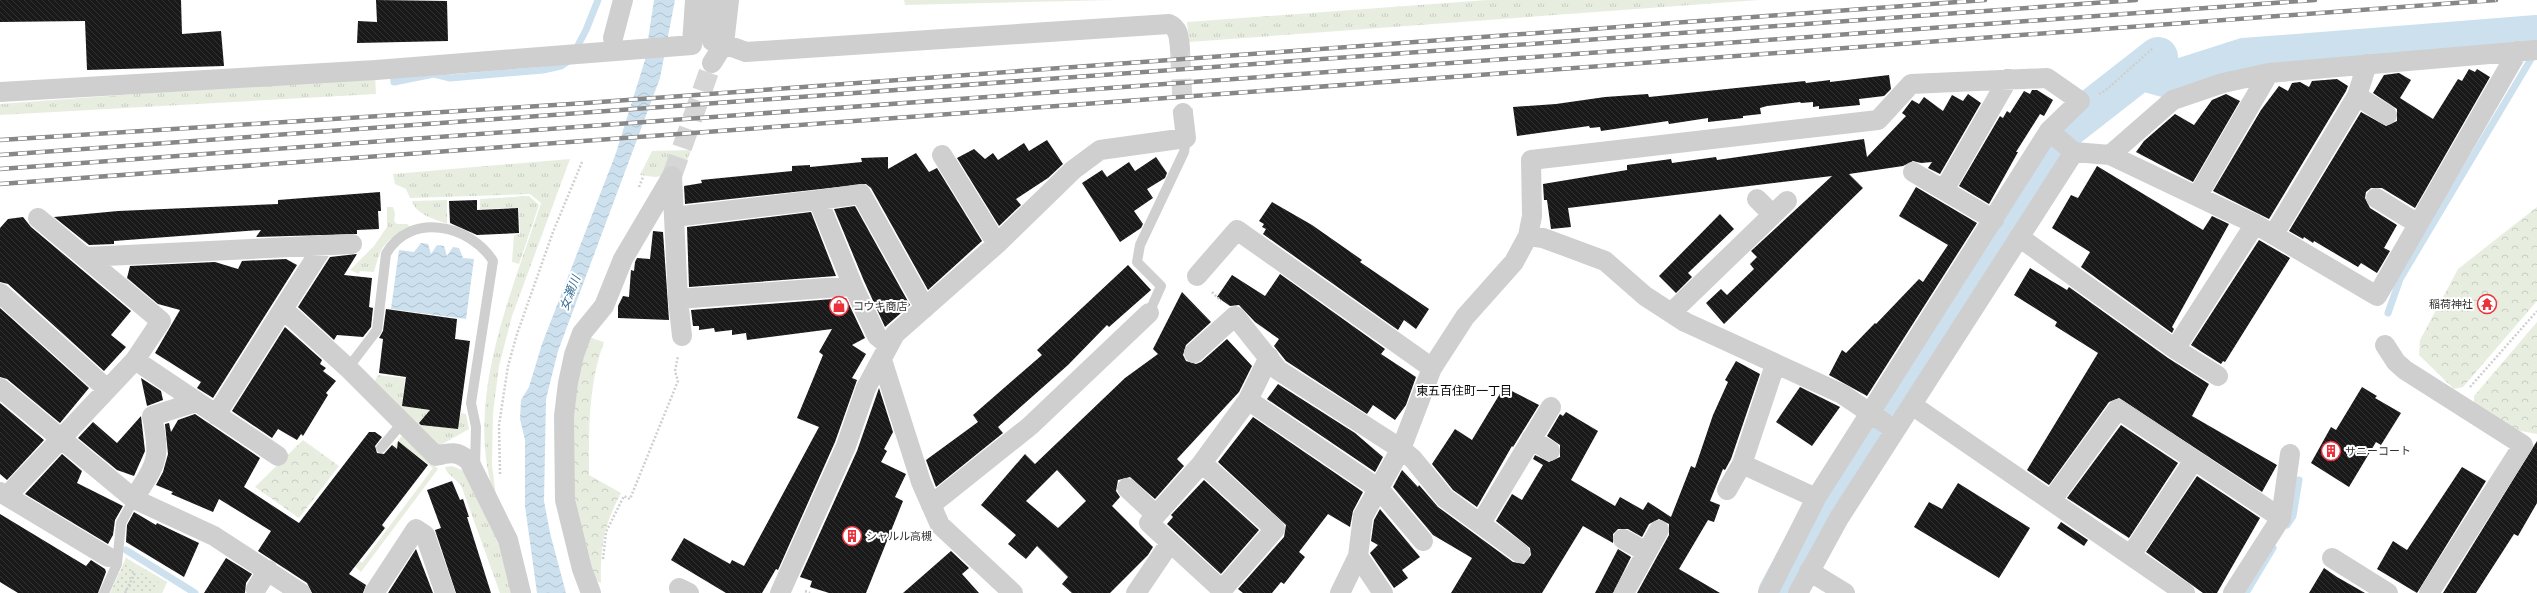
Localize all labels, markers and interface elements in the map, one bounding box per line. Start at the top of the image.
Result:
water label: 女瀬川 [556,271,585,313]
temple icon: 稲荷神社 [2476,293,2498,315]
shop icon: コウキ商店 [828,295,850,317]
place label: 稲荷神社 [2429,297,2473,311]
place label: コウキ商店 [853,299,908,313]
district label: 東五百住町一丁目 [1416,383,1512,399]
building icon: サニーコート [2320,440,2342,462]
place label: サニーコート [2345,444,2411,458]
building icon: シャルル高槻 [841,525,863,547]
place label: シャルル高槻 [866,529,932,543]

